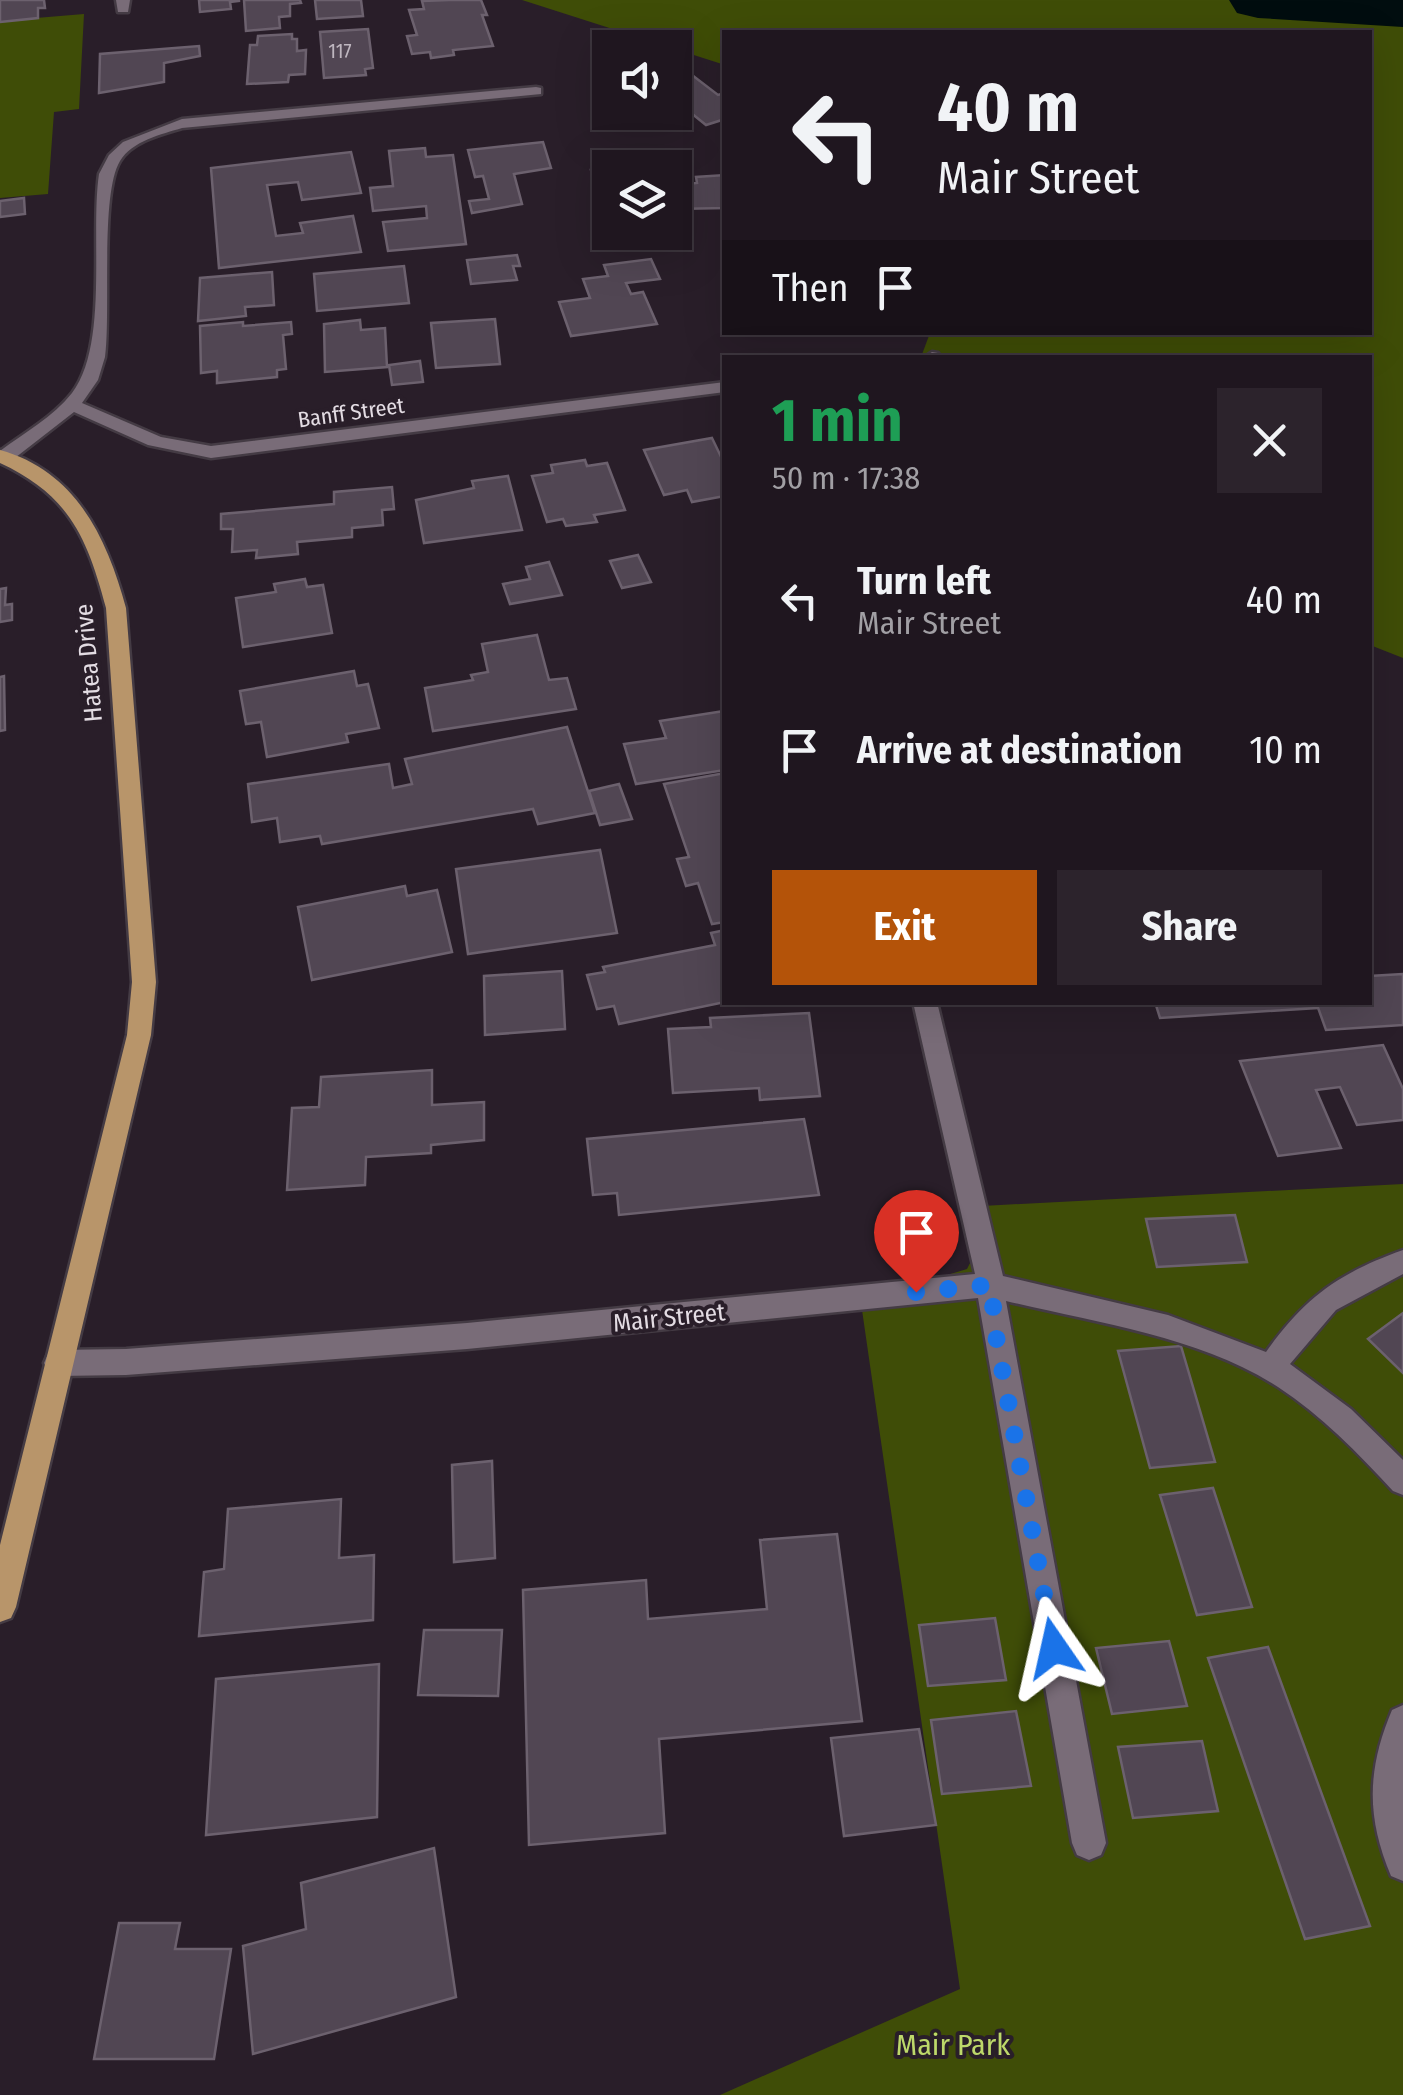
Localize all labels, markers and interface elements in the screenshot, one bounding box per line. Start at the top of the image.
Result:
map controls [592,30,692,250]
button: sound [592,30,692,130]
house number: 117 [328,39,352,63]
text: 40 m [937,66,1079,150]
icon: left [772,70,902,200]
button: layers [592,150,692,250]
text: Mair Street [937,151,1139,205]
icon: arrive [868,260,923,315]
text: Then [772,265,848,311]
text: 1 min [772,385,903,457]
button: close [1217,388,1322,493]
street label: Banff Street [296,392,407,433]
text: 50 m · 17:38 [772,459,920,497]
text: Turn left [857,558,991,604]
icon: left [772,573,827,628]
text: 40 m [1246,577,1322,623]
street label: Hatea Drive [69,603,109,723]
text: Mair Street [857,604,1001,642]
icon: arrive [772,723,827,778]
text: Arrive at destination [857,727,1182,773]
text: 10 m [1249,727,1322,773]
button: Exit [772,870,1037,985]
button: Share [1057,870,1322,985]
pin [874,1190,959,1293]
icon: arrive [889,1205,944,1260]
street label: Mair Street [612,1297,727,1339]
position arrow [1002,1596,1106,1700]
park label: Mair Park [896,2027,1010,2063]

